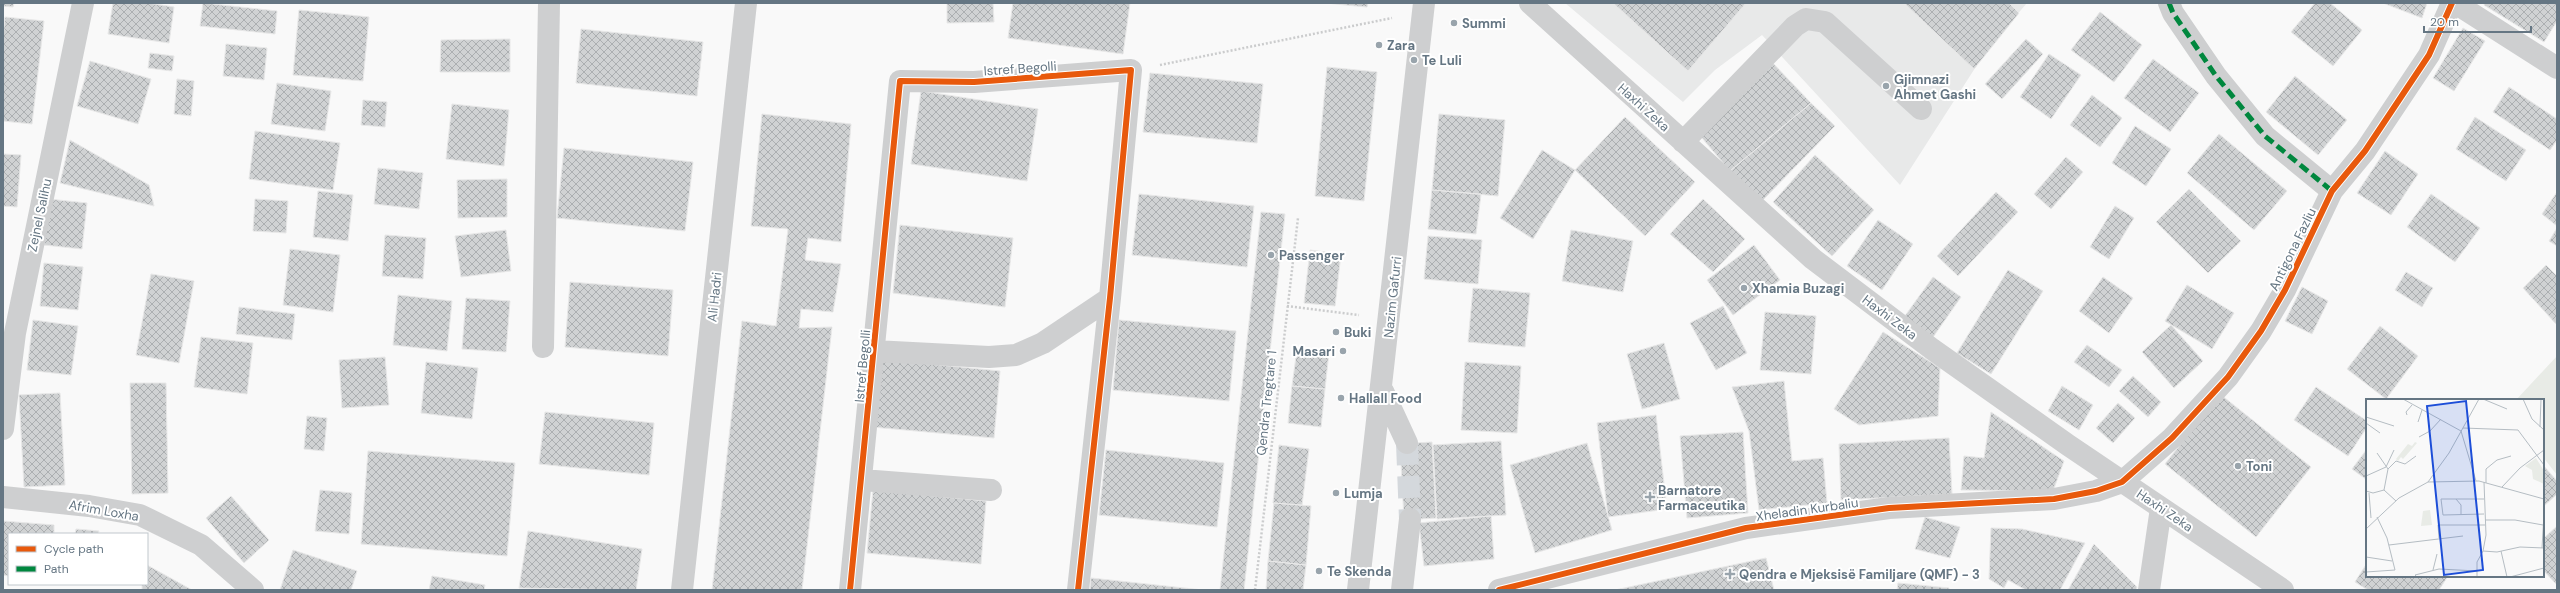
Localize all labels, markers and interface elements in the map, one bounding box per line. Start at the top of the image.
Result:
scale bar [2424,8,2531,34]
text: 20 m [2430,14,2459,30]
place label: Summi [1462,15,1506,32]
marker: Summi [1449,18,1459,28]
place label: Zara [1387,37,1415,54]
marker: Zara [1374,40,1384,50]
place label: Te Luli [1422,52,1462,69]
marker: Te Luli [1409,55,1419,65]
street label: Istref Begolli [983,57,1057,80]
place label: Gjimnazi Ahmet Gashi [1894,71,1976,103]
street label: Haxhi Zeka [1614,80,1673,135]
marker: Gjimnazi Ahmet Gashi [1881,81,1891,91]
street label: Zejnel Salihu [23,177,56,253]
street label: Antigona Fazliu [2265,205,2320,293]
place label: Passenger [1279,247,1345,264]
marker: Passenger [1266,250,1276,260]
street label: Nazim Gafurri [1380,256,1405,339]
street label: Ali Hadri [703,271,726,323]
place label: Xhamia Buzagi [1752,280,1844,297]
marker: Xhamia Buzagi [1739,283,1749,293]
street label: Haxhi Zeka [1859,291,1921,344]
place label: Buki [1344,324,1371,341]
marker: Buki [1331,327,1341,337]
street label: Istref Begolli [851,329,874,403]
place label: Masari [1292,343,1335,360]
marker: Masari [1338,346,1348,356]
street label: Qendra Tregtare 1 [1253,350,1280,457]
place label: Hallall Food [1349,390,1422,407]
marker: Hallall Food [1336,393,1346,403]
inset map [2366,399,2544,577]
place label: Toni [2246,458,2272,475]
marker: Toni [2233,461,2243,471]
place label: Barnatore Farmaceutika [1658,482,1745,514]
place label: Lumja [1344,485,1383,502]
street label: Haxhi Zeka [2133,485,2196,535]
marker: Lumja [1331,488,1341,498]
marker: Barnatore Farmaceutika [1645,492,1655,502]
street label: Xheladin Kurbaliu [1755,494,1859,525]
street label: Afrim Loxha [68,496,140,525]
legend [8,533,148,585]
text: Cycle path [44,541,104,557]
text: Path [44,561,69,577]
place label: Te Skenda [1327,563,1391,580]
marker: Te Skenda [1314,566,1324,576]
place label: Qendra e Mjeksisë Familjare (QMF) - 3 [1739,566,1980,583]
marker: Qendra e Mjeksisë Familjare (QMF) - 3 [1724,568,1736,580]

